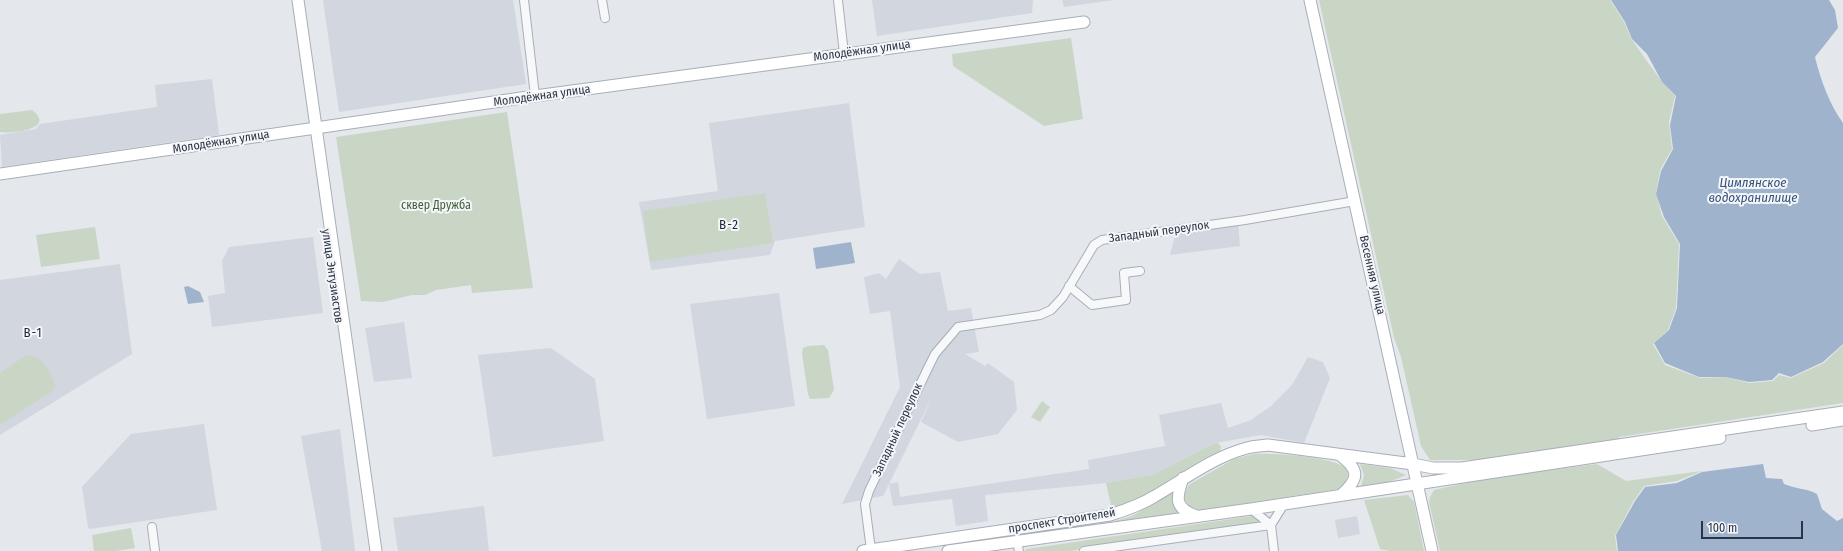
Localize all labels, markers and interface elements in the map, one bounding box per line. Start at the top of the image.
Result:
street label: Молодёжная улица [813,37,911,65]
street label: Молодёжная улица [493,82,591,110]
street label: Молодёжная улица [172,127,270,157]
water label: Цимлянское водохранилище [1709,175,1797,206]
park label: сквер Дружба [401,199,471,213]
district label: В-2 [719,217,739,233]
street label: Западный переулок [1108,218,1210,246]
street label: улица Энтузиастов [318,228,346,324]
street label: Весенняя улица [1356,234,1388,316]
district label: В-1 [23,325,43,341]
street label: Западный переулок [870,381,926,479]
street label: проспект Строителей [1007,505,1117,537]
scale bar [1703,513,1805,539]
text: 100 m [1708,521,1737,535]

